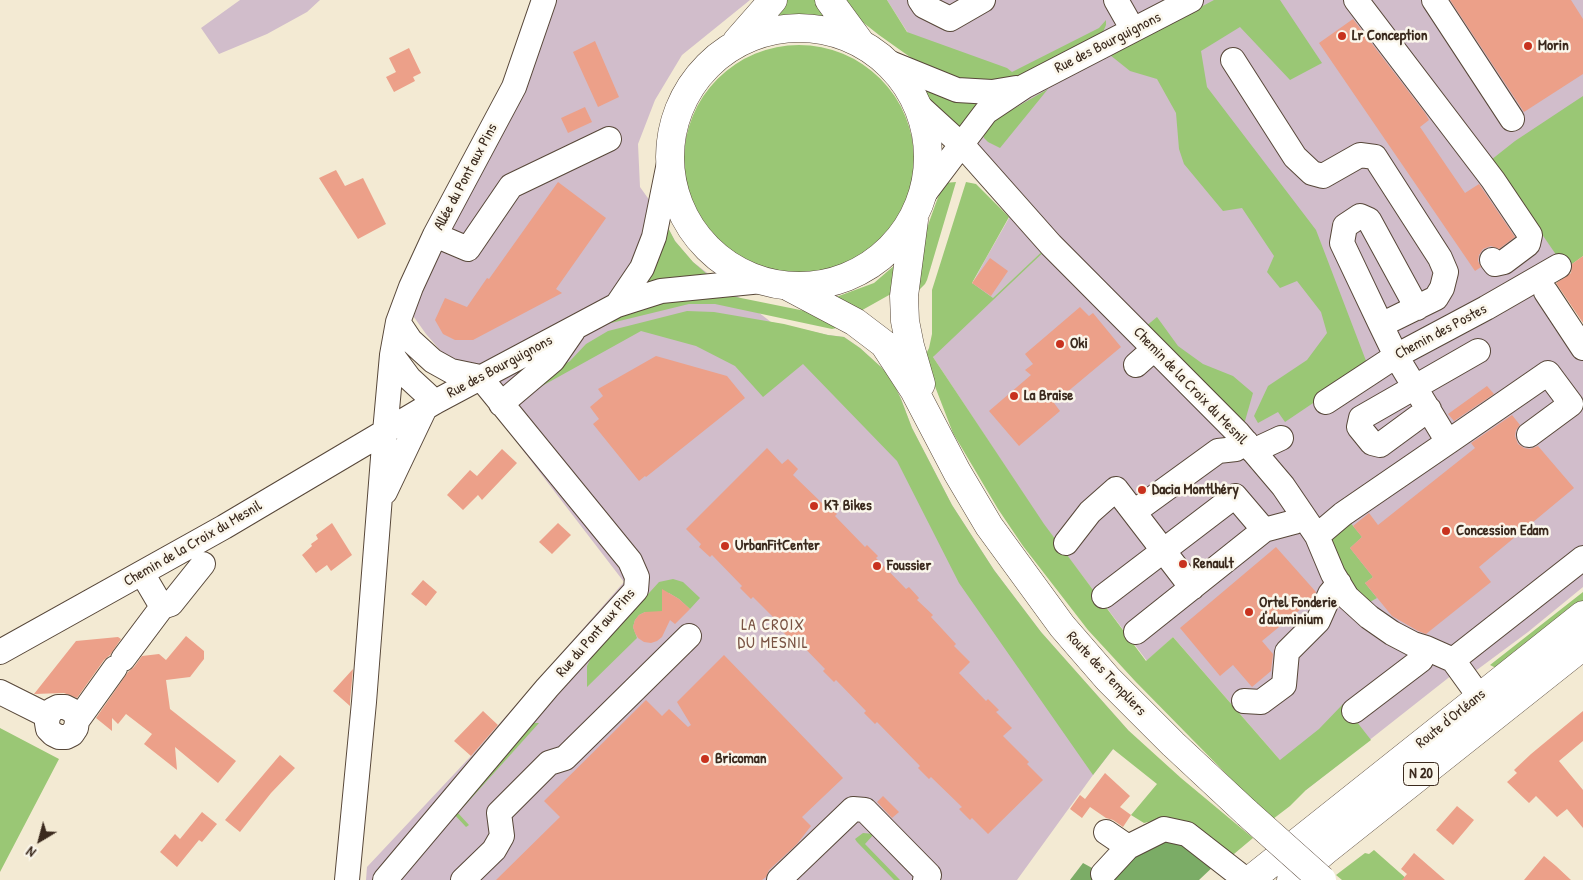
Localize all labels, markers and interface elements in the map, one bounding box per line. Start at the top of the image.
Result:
street label: Rue des Bourguignons [1052,8,1164,78]
place label: Lr Conception [1352,27,1427,45]
marker: Lr Conception [1336,30,1348,42]
place label: Morin [1538,37,1569,55]
marker: Morin [1522,40,1534,52]
street label: Allée du Pont aux Pins [430,121,502,233]
street label: Chemin des Postes [1392,300,1490,364]
street label: Chemin de la Croix du Mesnil [1129,323,1251,449]
street label: Rue des Bourguignons [444,332,556,402]
place label: Oki [1070,335,1088,353]
marker: Oki [1054,338,1066,350]
place label: La Braise [1024,387,1073,405]
marker: La Braise [1008,390,1020,402]
place label: Dacia Montlhéry [1152,481,1239,499]
marker: Dacia Montlhéry [1136,484,1148,496]
street label: Chemin de la Croix du Mesnil [121,497,265,591]
place label: K7 Bikes [824,497,872,515]
marker: K7 Bikes [808,500,820,512]
place label: Concession Edam [1456,522,1549,540]
marker: Concession Edam [1440,525,1452,537]
place label: UrbanFitCenter [735,537,820,555]
marker: UrbanFitCenter [719,540,731,552]
place label: Renault [1193,555,1234,573]
place label: Foussier [887,557,931,575]
marker: Renault [1177,558,1189,570]
marker: Foussier [871,560,883,572]
street label: Rue du Pont aux Pins [553,585,639,681]
place label: Ortel Fonderie d'aluminium [1259,594,1337,629]
marker: Ortel Fonderie d'aluminium [1243,606,1255,618]
district label: LA CROIX DU MESNIL [736,616,810,654]
street label: Route des Templiers [1062,628,1150,720]
street label: Route d'Orléans [1413,685,1489,753]
place label: Bricoman [715,750,766,768]
marker: Bricoman [699,753,711,765]
road number: N 20 [1404,762,1438,786]
north arrow [15,815,65,865]
text: N [22,843,39,862]

